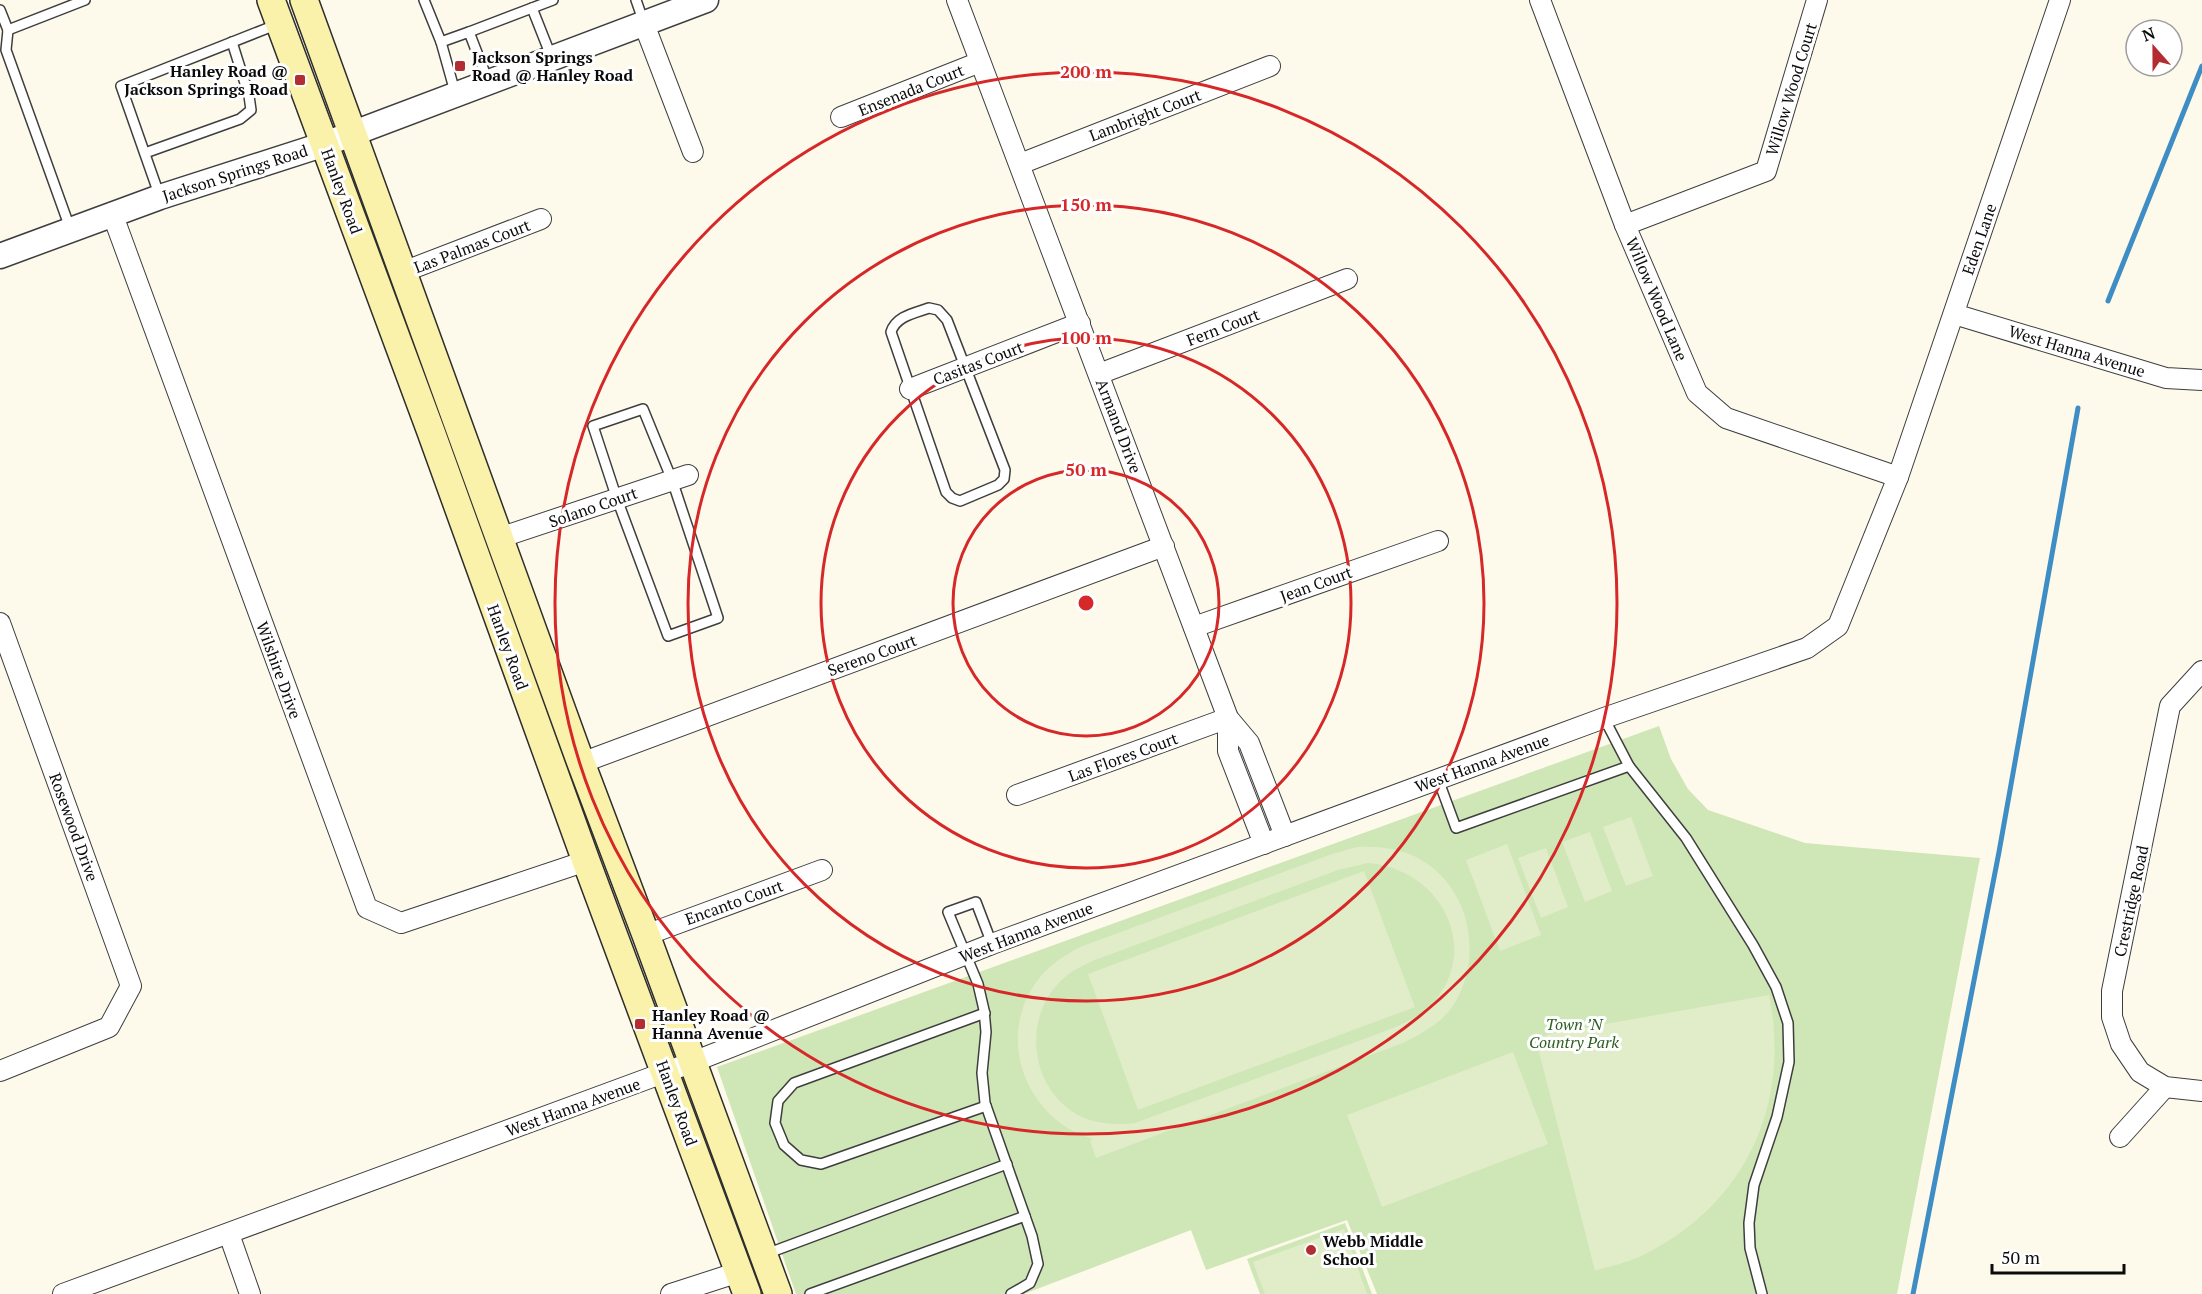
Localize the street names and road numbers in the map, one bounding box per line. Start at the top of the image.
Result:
street label: Willow Wood Court [1760,20,1822,158]
street label: Ensenada Court [855,59,967,121]
street label: Lambright Court [1086,84,1204,146]
street label: Jackson Springs Road [160,139,311,207]
street label: Hanley Road [316,145,368,237]
street label: Eden Lane [1957,200,2001,278]
street label: Las Palmas Court [411,214,533,278]
street label: Willow Wood Lane [1621,234,1693,364]
street label: Fern Court [1183,303,1263,351]
street label: West Hanna Avenue [2006,320,2148,382]
street label: Casitas Court [930,336,1026,390]
street label: Armand Drive [1091,376,1147,476]
street label: Solano Court [546,482,640,532]
street label: Jean Court [1277,561,1355,607]
street label: Hanley Road [482,601,534,693]
street label: Wilshire Drive [251,618,307,722]
street label: Sereno Court [824,629,920,681]
street label: Las Flores Court [1065,727,1181,787]
street label: West Hanna Avenue [1412,728,1552,798]
street label: Rosewood Drive [44,770,104,884]
street label: Crestridge Road [2108,843,2154,959]
street label: Encanto Court [682,874,786,930]
street label: West Hanna Avenue [956,896,1096,968]
street label: Hanley Road [651,1057,703,1149]
street label: West Hanna Avenue [503,1072,643,1142]

